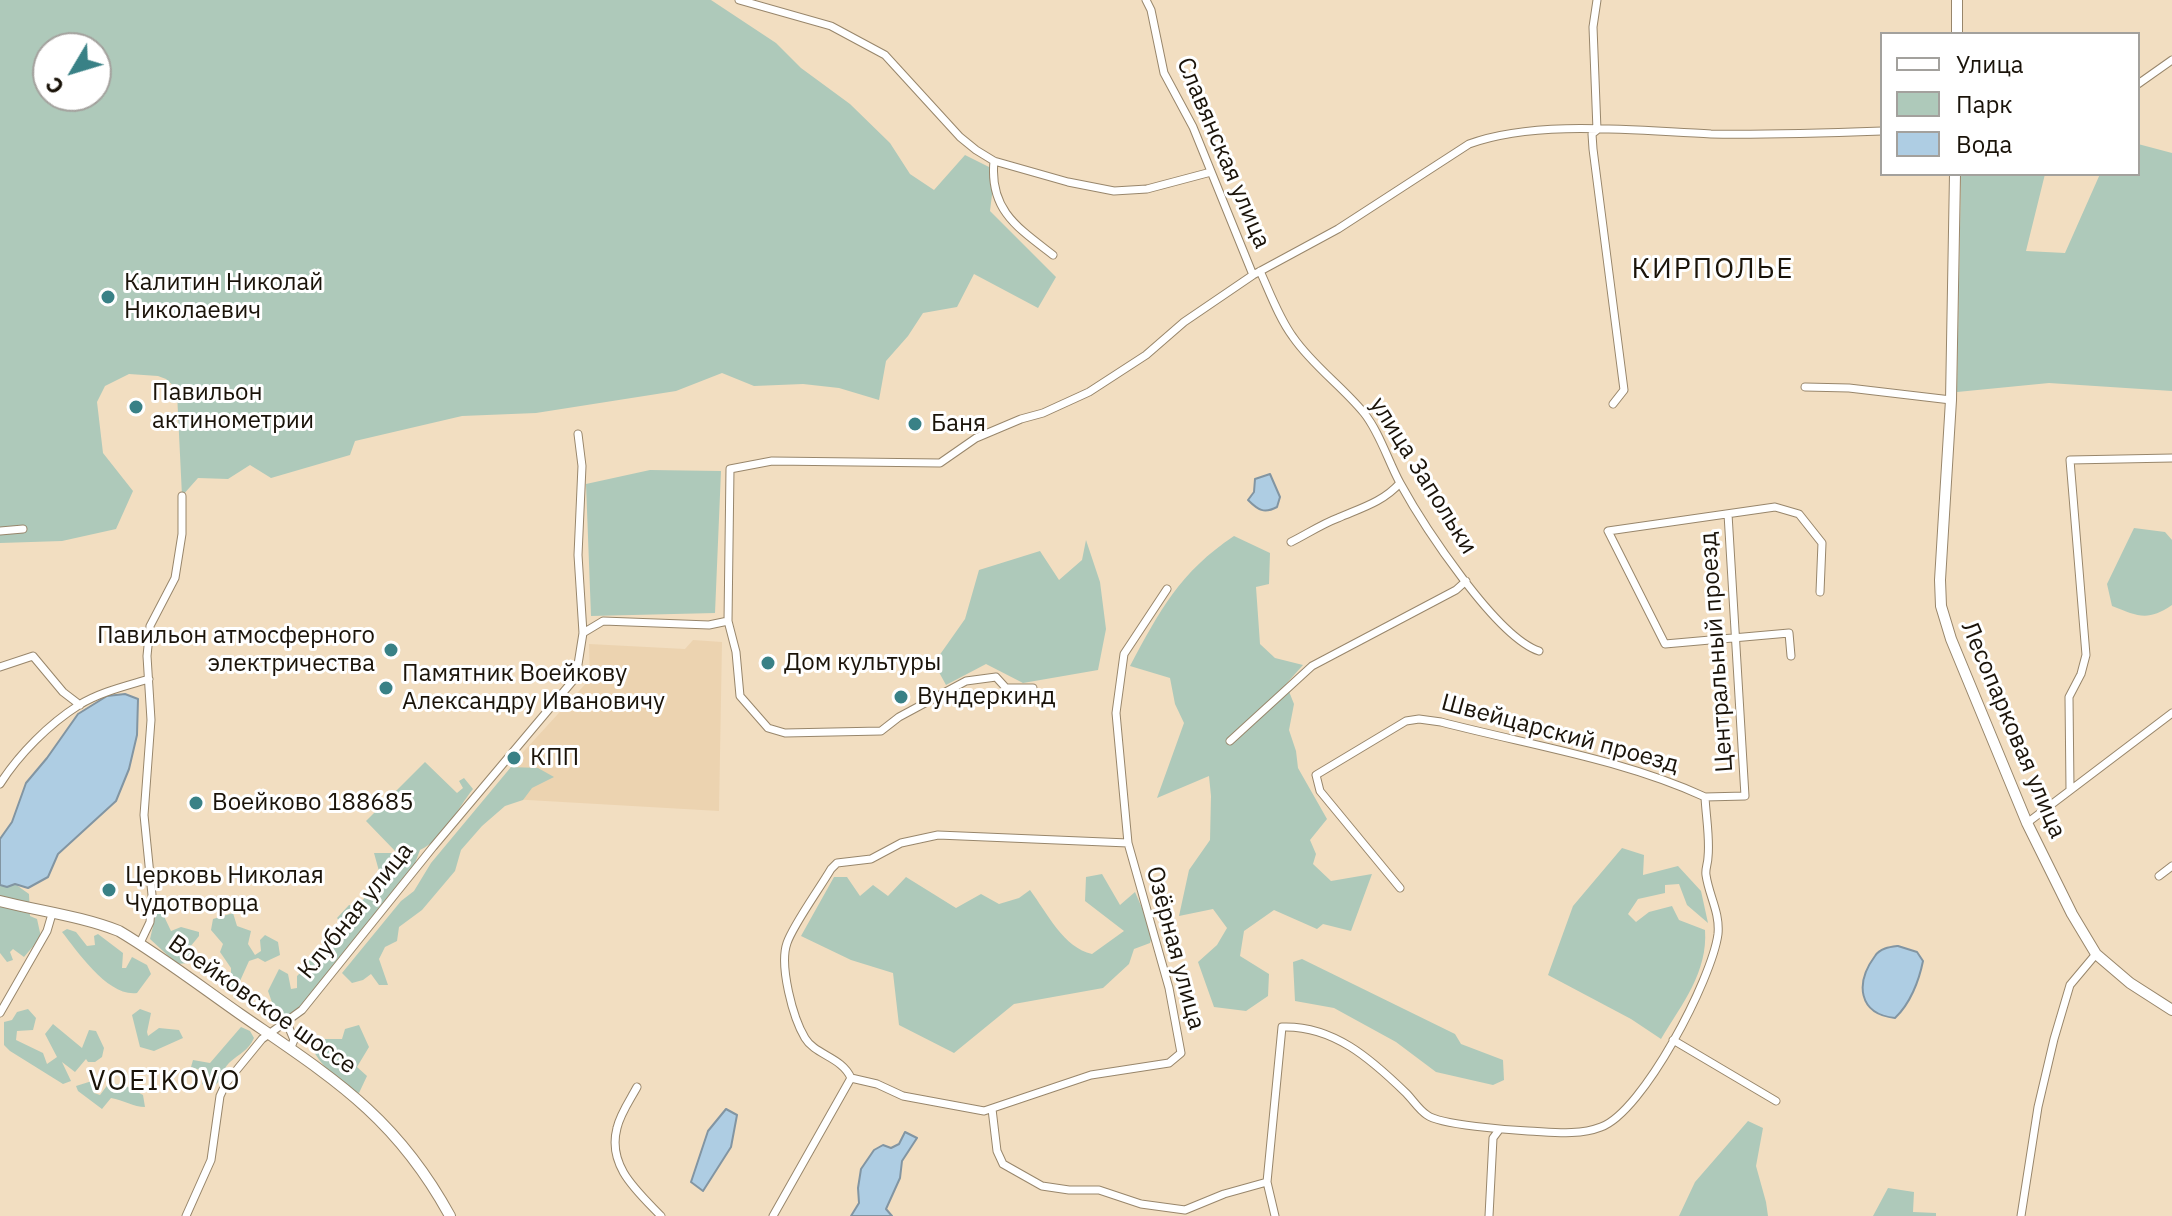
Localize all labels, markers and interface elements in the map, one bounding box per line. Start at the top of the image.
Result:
north arrow [32,32,112,112]
legend [1880,32,2140,176]
text: Улица [1956,48,2024,80]
street label: Славянская улица [1170,53,1276,253]
text: С [38,71,70,100]
text: Парк [1956,88,2013,120]
text: Вода [1956,128,2012,160]
district label: КИРПОЛЬЕ [1631,253,1795,287]
place label: Калитин Николай Николаевич [124,269,323,325]
marker: Калитин Николай Николаевич [99,288,117,306]
place label: Павильон актинометрии [152,379,314,435]
street label: улица Запольки [1363,392,1483,560]
marker: Павильон актинометрии [127,398,145,416]
place label: Баня [931,410,986,438]
marker: Баня [906,415,924,433]
street label: Центральный проезд [1694,531,1740,773]
street label: Лесопарковая улица [1954,617,2072,843]
place label: Павильон атмосферного электричества [97,622,375,678]
marker: Павильон атмосферного электричества [382,641,400,659]
place label: Дом культуры [784,649,941,677]
marker: Дом культуры [759,654,777,672]
place label: Памятник Воейкову Александру Ивановичу [402,660,665,716]
marker: Памятник Воейкову Александру Ивановичу [377,679,395,697]
place label: Вундеркинд [917,683,1056,711]
marker: Вундеркинд [892,688,910,706]
street label: Швейцарский проезд [1438,688,1682,780]
place label: КПП [530,744,579,772]
marker: КПП [505,749,523,767]
place label: Воейково 188685 [212,789,414,817]
marker: Воейково 188685 [187,794,205,812]
street label: Клубная улица [292,837,420,985]
place label: Церковь Николая Чудотворца [125,862,324,918]
street label: Озёрная улица [1139,863,1211,1033]
marker: Церковь Николая Чудотворца [100,881,118,899]
street label: Воейковское шоссе [162,929,362,1081]
district label: VOEIKOVO [88,1065,242,1099]

